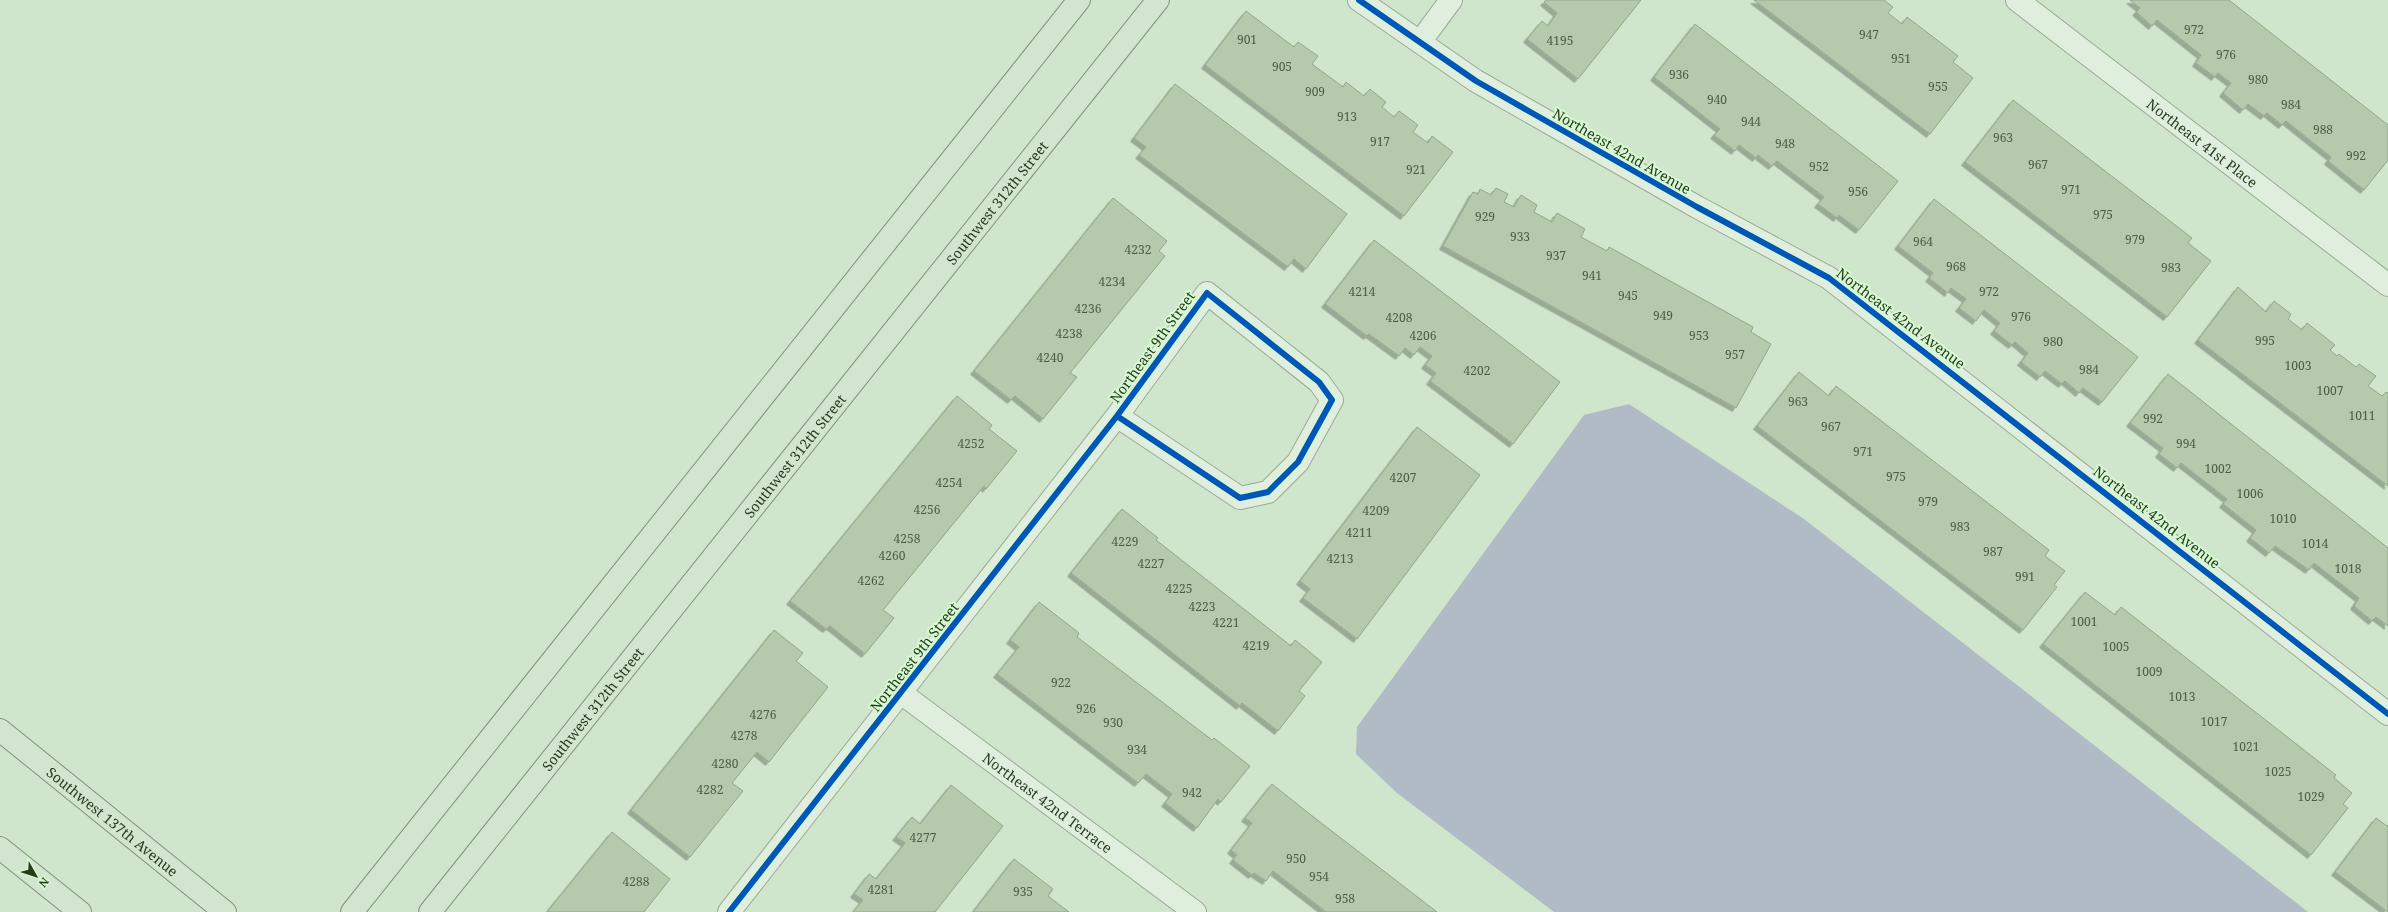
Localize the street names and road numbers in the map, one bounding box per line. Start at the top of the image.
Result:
street label: Northeast 41st Place [2143,94,2262,191]
street label: Northeast 42nd Avenue [1550,104,1694,198]
street label: Southwest 312th Street [941,137,1052,268]
street label: Northeast 42nd Avenue [1833,263,1969,373]
street label: Northeast 9th Street [1105,287,1199,407]
street label: Southwest 312th Street [739,390,850,521]
street label: Northeast 42nd Avenue [2090,461,2224,573]
street label: Northeast 9th Street [865,598,963,716]
street label: Southwest 312th Street [537,643,647,775]
street label: Northeast 42nd Terrace [979,748,1116,857]
street label: Southwest 137th Avenue [43,762,182,880]

